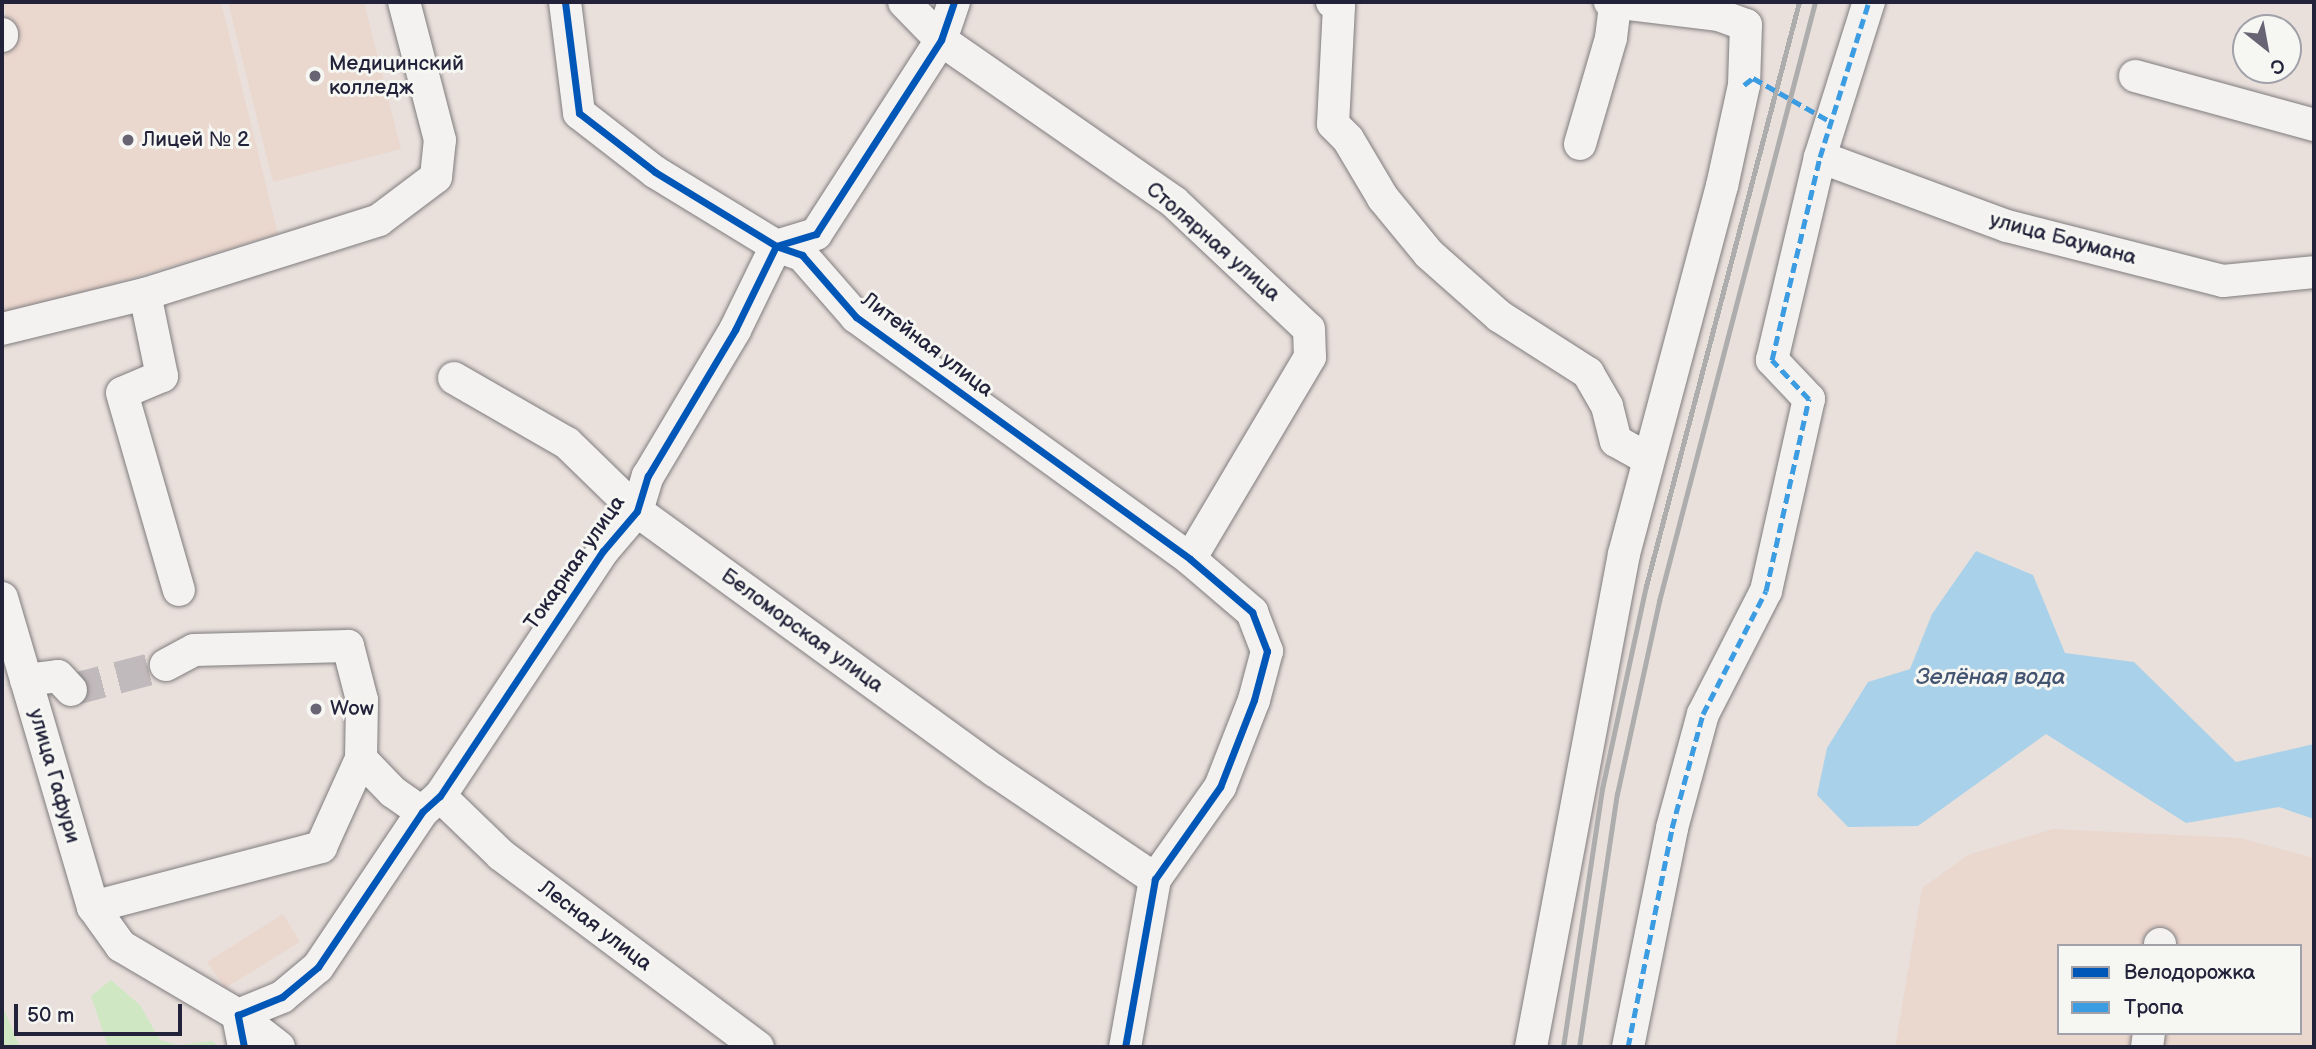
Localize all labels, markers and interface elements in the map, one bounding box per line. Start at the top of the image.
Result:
north arrow [2232,14,2302,84]
place label: Медицинский колледж [329,51,464,101]
text: С [2265,52,2289,79]
marker: Медицинский колледж [307,68,323,84]
place label: Лицей № 2 [142,127,249,153]
marker: Лицей № 2 [120,132,136,148]
street label: Столярная улица [1141,177,1285,307]
street label: улица Баумана [1987,207,2139,271]
street label: Литейная улица [856,287,998,403]
street label: Токарная улица [519,491,631,635]
street label: Беломорская улица [716,564,888,698]
water label: Зелёная вода [1916,663,2066,691]
place label: Wow [330,696,374,722]
marker: Wow [308,701,324,717]
street label: улица Гафури [23,706,85,846]
street label: Лесная улица [533,875,657,977]
legend [2057,944,2302,1035]
text: Велодорожка [2124,960,2255,985]
scale bar [18,990,186,1034]
text: Тропа [2124,995,2184,1020]
text: 50 m [27,1003,74,1028]

